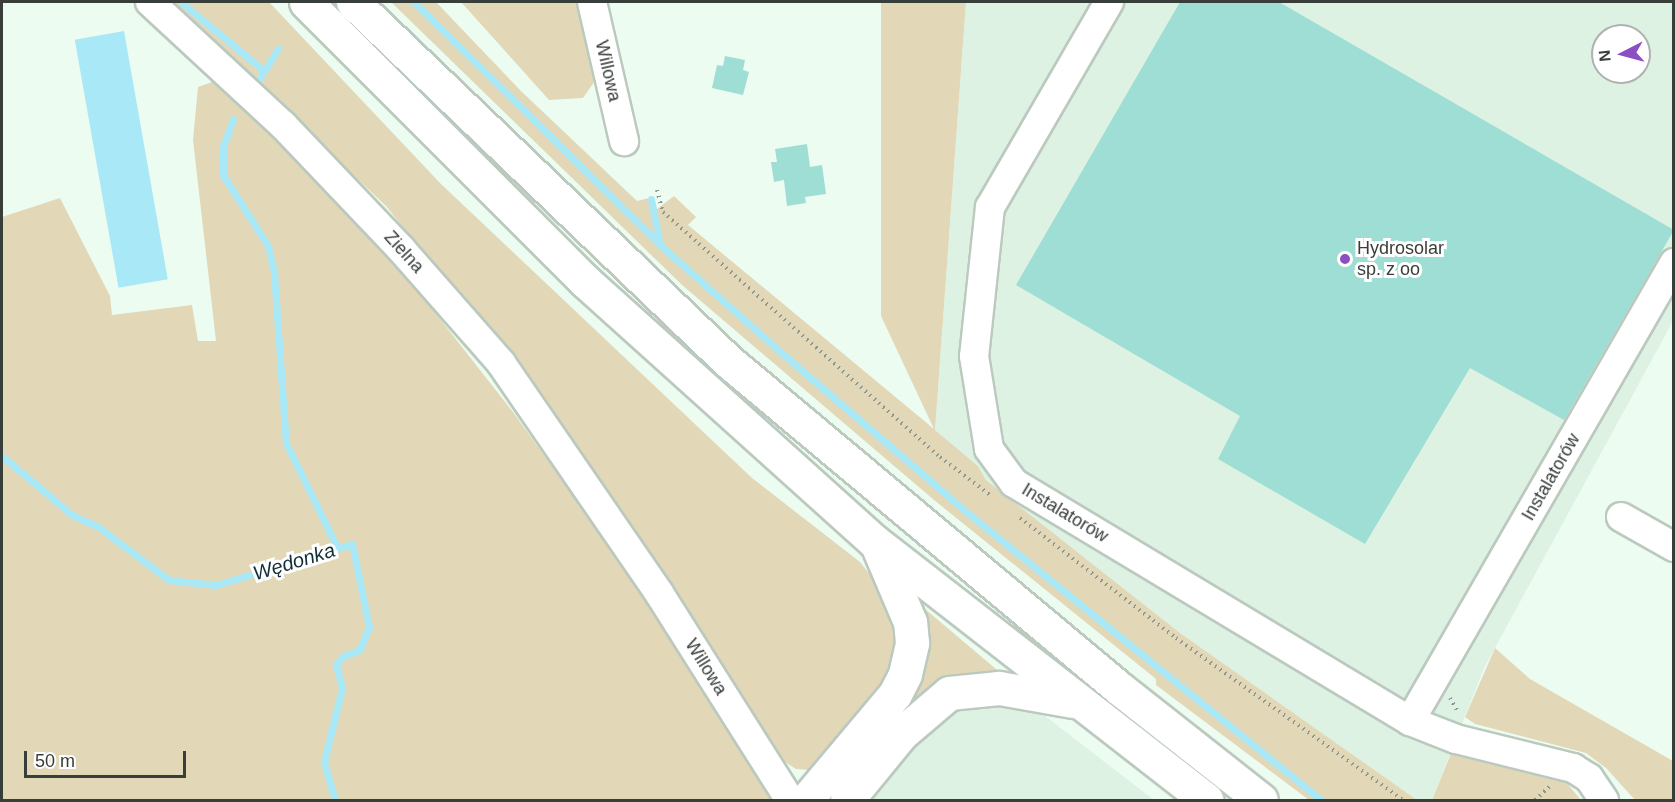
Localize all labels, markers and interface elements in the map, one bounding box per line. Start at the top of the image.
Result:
north arrow [1591,24,1651,84]
street label: Willowa [591,38,625,104]
text: N [1596,49,1614,62]
street label: Zielna [380,227,428,277]
place label: Hydrosolar sp. z oo [1357,238,1444,280]
marker: Hydrosolar sp. z oo [1338,252,1352,266]
street label: Instalatorów [1517,430,1585,524]
street label: Instalatorów [1018,479,1112,547]
water label: Wędonka [250,538,338,586]
street label: Willowa [680,635,732,699]
scale bar [27,739,189,777]
text: 50 m [35,751,75,771]

